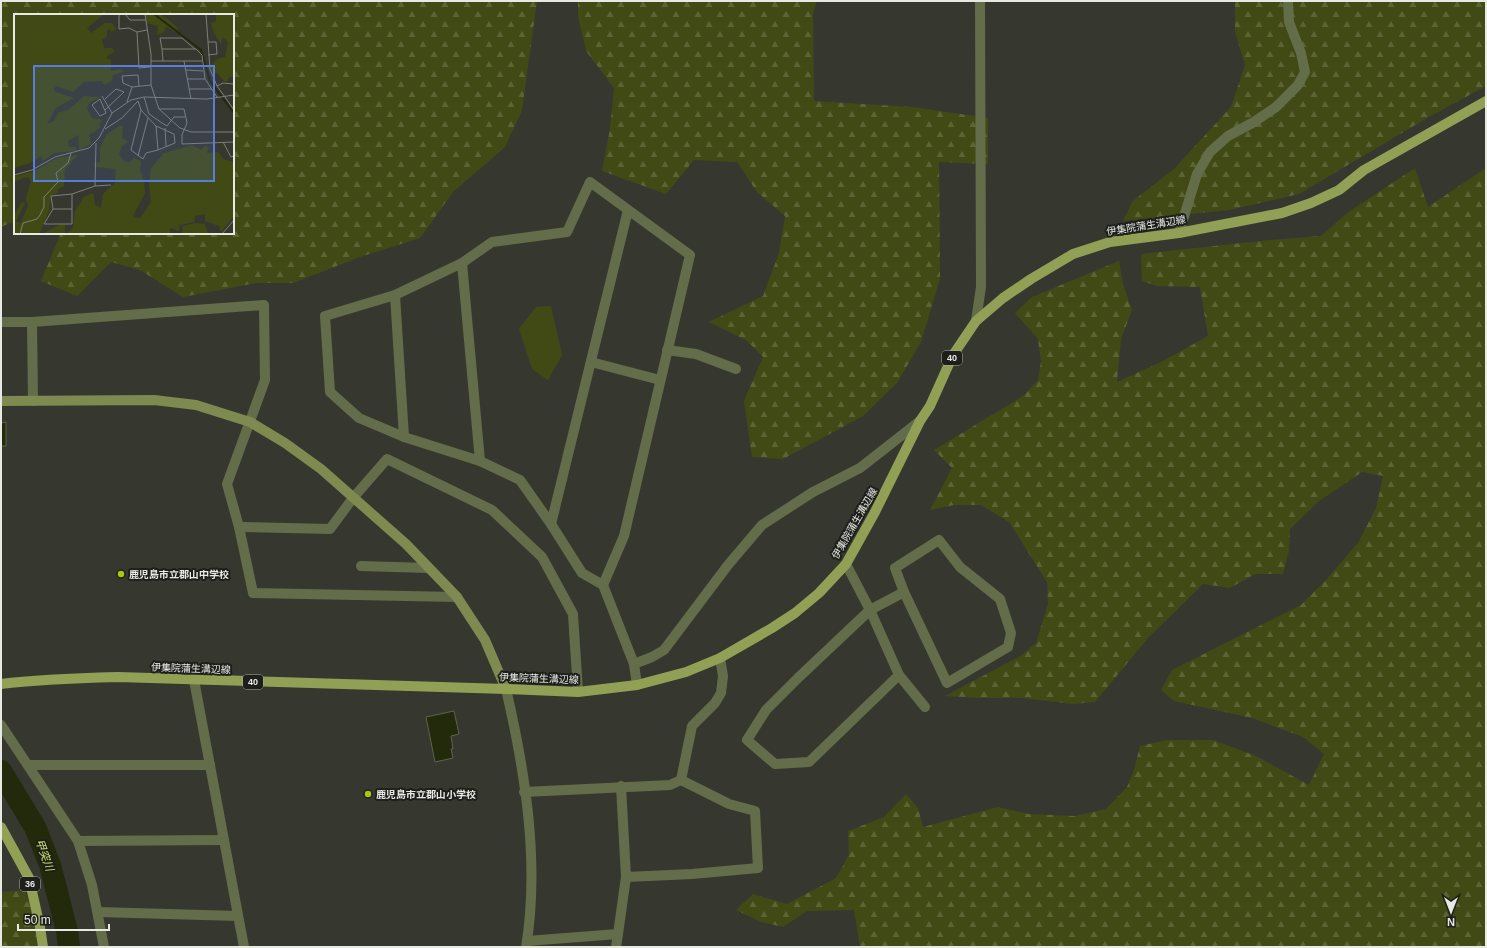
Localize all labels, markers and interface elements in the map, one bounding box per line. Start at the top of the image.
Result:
inset map [14,14,234,234]
street label: 伊集院蒲生溝辺線 [1106,214,1186,237]
road number: 40 [942,351,962,365]
street label: 伊集院蒲生溝辺線 [830,486,879,561]
marker: 鹿児島市立郡山中学校 [116,569,126,579]
place label: 鹿児島市立郡山中学校 [129,569,229,580]
street label: 伊集院蒲生溝辺線 [151,662,231,675]
street label: 伊集院蒲生溝辺線 [499,672,579,685]
road number: 40 [243,675,263,689]
marker: 鹿児島市立郡山小学校 [363,789,373,799]
place label: 鹿児島市立郡山小学校 [376,789,476,800]
water label: 甲突川 [34,837,57,873]
road number: 36 [20,877,40,891]
north arrow [1431,892,1471,932]
scale bar [18,906,109,932]
text: 50 m [24,913,51,927]
text: N [1447,916,1455,928]

